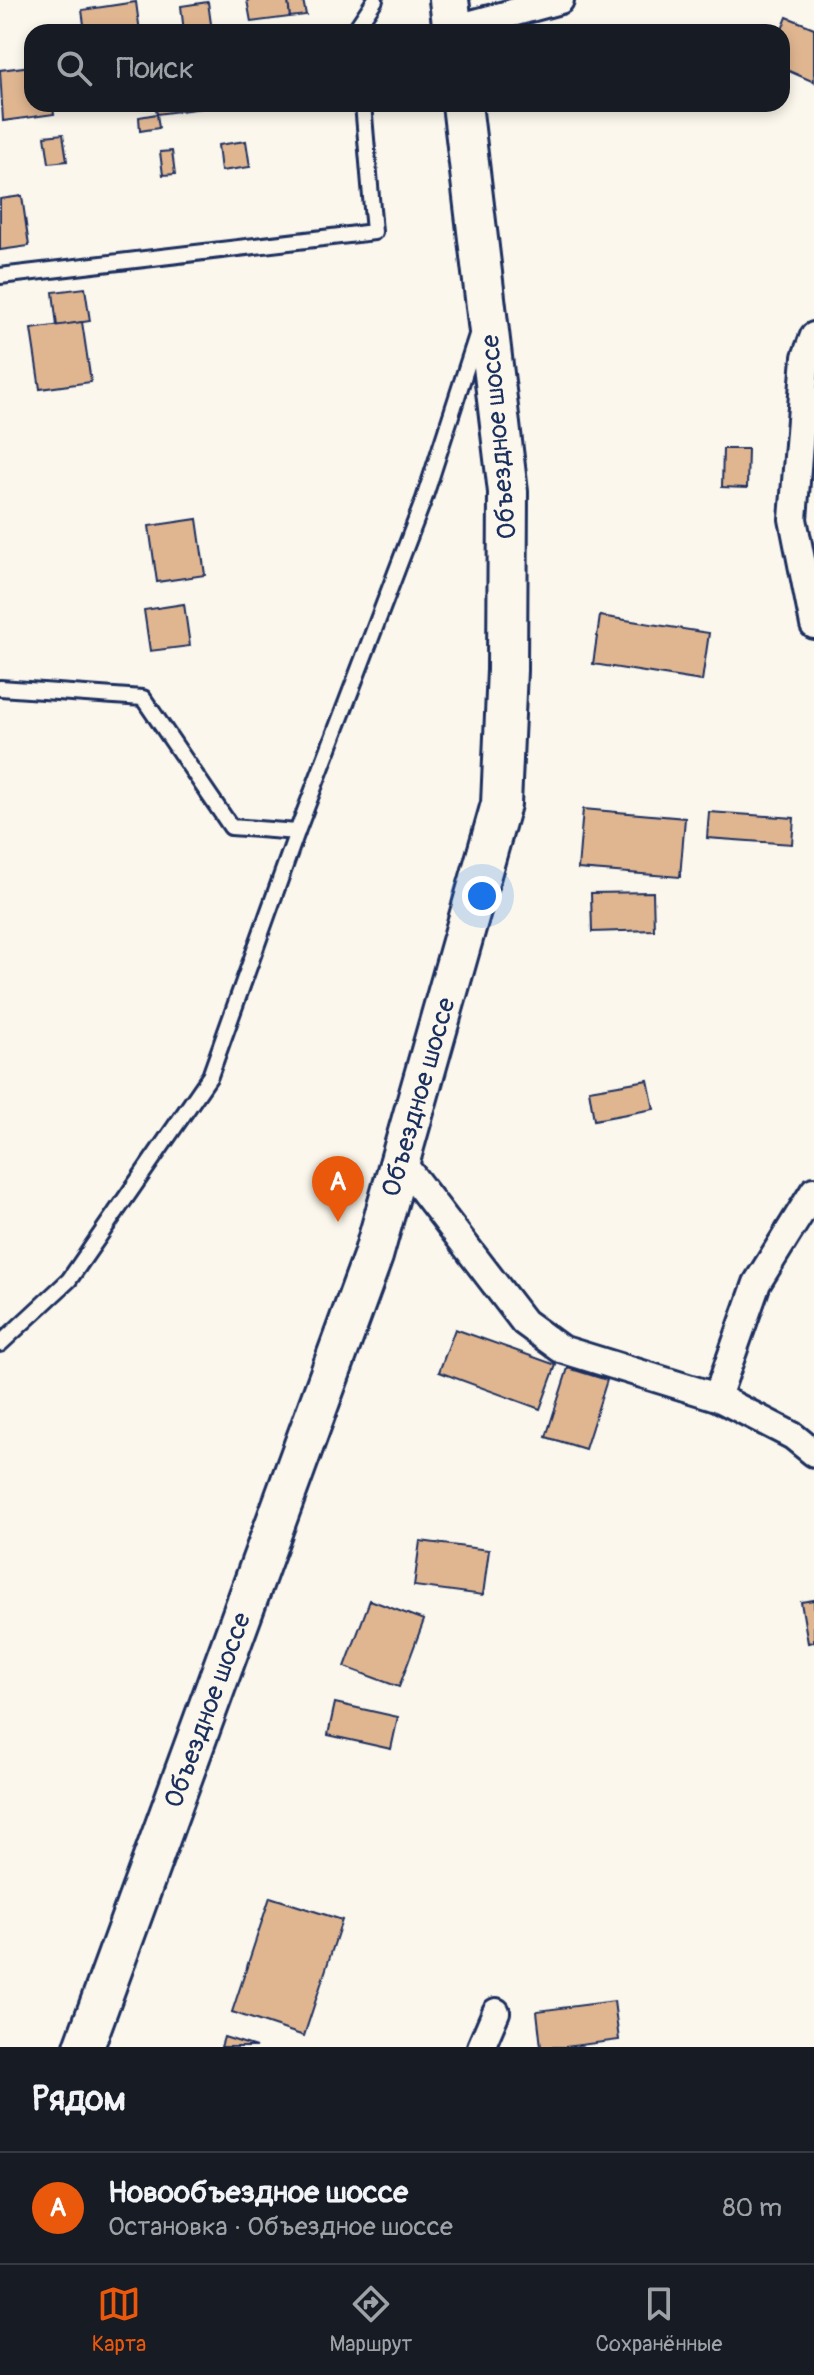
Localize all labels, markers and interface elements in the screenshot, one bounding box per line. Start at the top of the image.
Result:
search box [24,24,790,112]
icon: search [52,46,96,90]
text: Поиск [116,50,194,87]
street label: Объездное шоссе [474,333,524,541]
your location [462,876,502,916]
street label: Объездное шоссе [375,994,463,1200]
pin: A [312,1156,364,1222]
street label: Объездное шоссе [158,1608,258,1812]
text: Рядом [32,2078,126,2121]
text: Новообъездное шоссе [108,2174,408,2211]
text: A [50,2192,66,2224]
text: 80 m [722,2192,782,2224]
text: Остановка · Объездное шоссе [108,2211,453,2243]
tab: Карта [92,2282,146,2358]
tab: Маршрут [329,2282,412,2358]
tab: Сохранённые [596,2282,722,2358]

